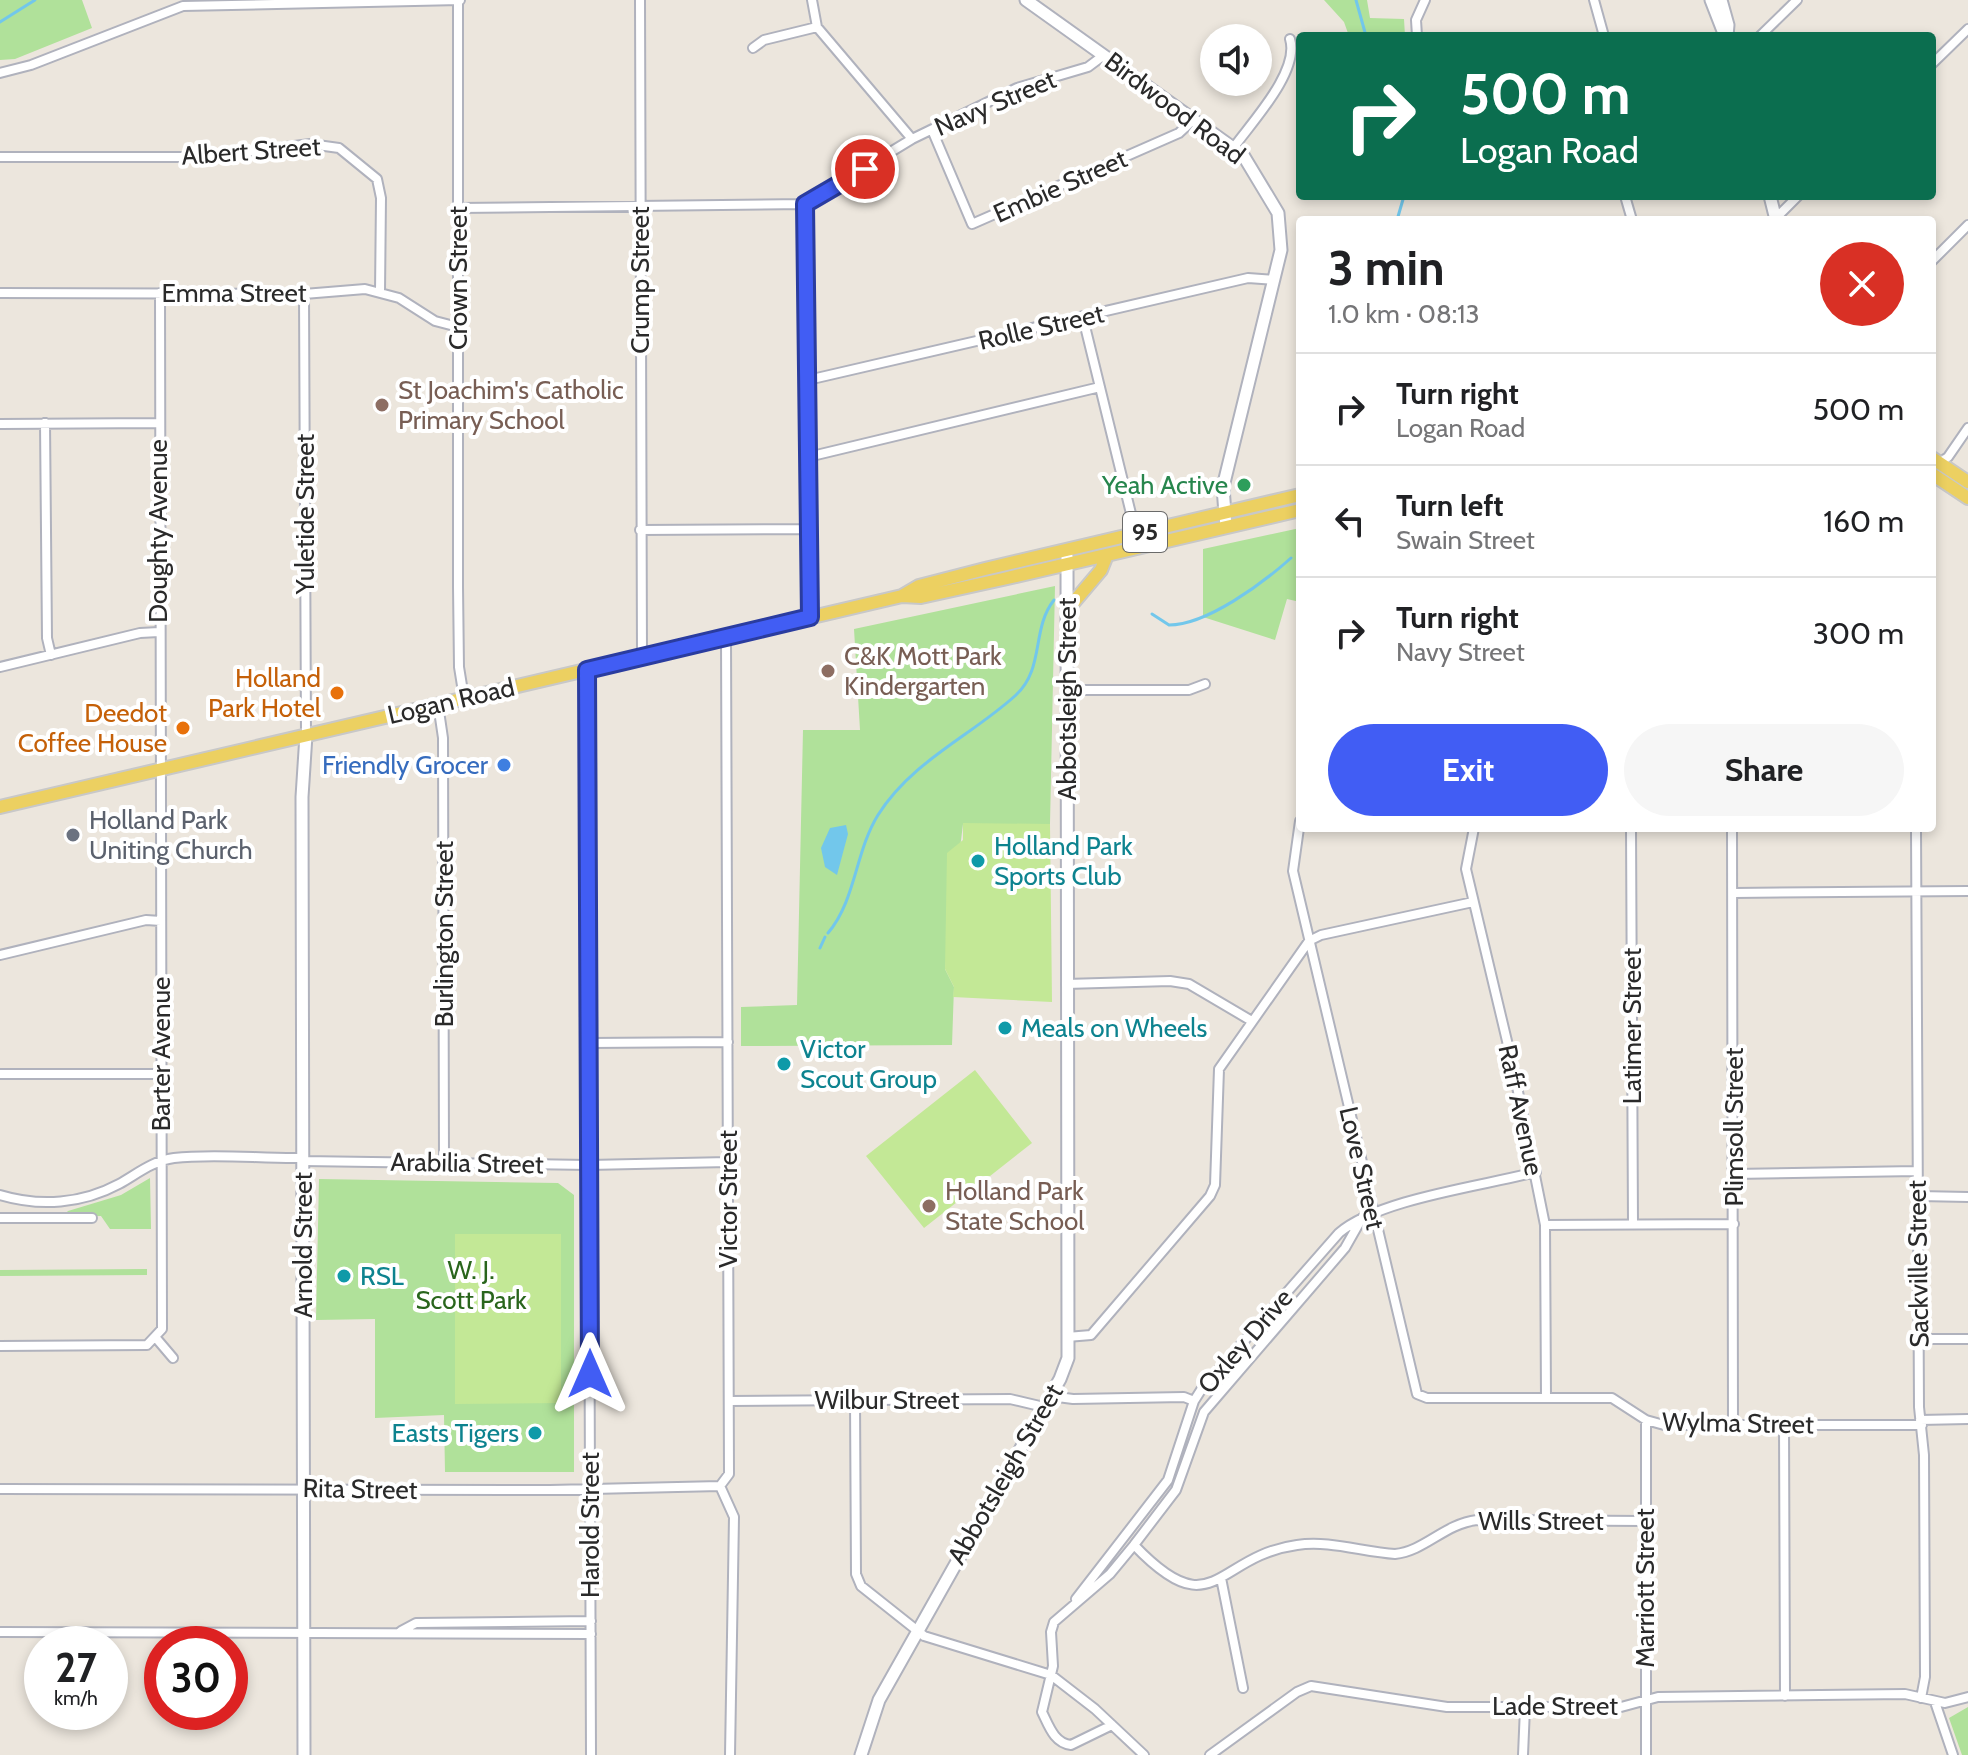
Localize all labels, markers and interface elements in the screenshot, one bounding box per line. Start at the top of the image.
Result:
map controls [1200,24,1272,96]
button: sound [1200,24,1272,96]
street label: Birdwood Road [1099,45,1251,171]
text: 500 m [1460,60,1630,128]
street label: Navy Street [930,63,1061,143]
icon: right [1328,64,1432,168]
text: Logan Road [1460,128,1639,172]
street label: Albert Street [180,130,322,172]
pin [831,135,899,203]
street label: Embie Street [988,142,1132,230]
icon: arrive [843,147,887,191]
street label: Crown Street [442,206,474,350]
street label: Crump Street [624,206,656,354]
text: 3 min [1328,239,1444,297]
button: close [1820,242,1904,326]
street label: Emma Street [162,277,307,309]
street label: Rolle Street [975,297,1107,357]
text: 1.0 km · 08:13 [1328,298,1480,330]
place label: St Joachim's Catholic Primary School [398,374,624,436]
text: Turn right [1396,375,1519,412]
icon: right [1328,387,1372,431]
text: 500 m [1813,391,1904,428]
marker: St Joachim's Catholic Primary School [373,396,391,414]
text: Logan Road [1396,412,1525,444]
street label: Yuletide Street [289,433,321,595]
street label: Doughty Avenue [142,439,174,623]
place label: Yeah Active [1101,469,1228,501]
marker: Yeah Active [1235,476,1253,494]
text: Turn left [1396,487,1504,524]
icon: left [1328,499,1372,543]
text: 160 m [1823,503,1904,540]
road number: 95 [1123,512,1167,552]
text: Swain Street [1396,524,1535,556]
street label: Abbotsleigh Street [1051,597,1083,801]
text: Turn right [1396,599,1519,636]
icon: right [1328,611,1372,655]
text: 300 m [1813,615,1904,652]
text: Navy Street [1396,636,1525,668]
place label: C&K Mott Park Kindergarten [844,640,1002,702]
place label: Holland Park Hotel [208,662,321,724]
marker: C&K Mott Park Kindergarten [819,662,837,680]
street label: Logan Road [384,671,518,731]
marker: Holland Park Hotel [328,684,346,702]
place label: Deedot Coffee House [18,697,167,759]
marker: Deedot Coffee House [174,719,192,737]
button: Exit [1328,724,1608,816]
button: Share [1624,724,1904,816]
place label: Friendly Grocer [322,749,489,781]
marker: Friendly Grocer [495,756,513,774]
place label: Holland Park Uniting Church [89,804,253,866]
marker: Holland Park Uniting Church [64,826,82,844]
place label: Holland Park Sports Club [994,830,1133,892]
street label: Burlington Street [428,841,460,1027]
marker: Holland Park Sports Club [969,852,987,870]
street label: Latimer Street [1616,948,1648,1104]
street label: Barter Avenue [145,977,177,1131]
place label: Meals on Wheels [1021,1012,1207,1044]
marker: Meals on Wheels [996,1019,1014,1037]
place label: Victor Scout Group [800,1033,937,1095]
street label: Raff Avenue [1491,1041,1551,1179]
street label: Plimsoll Street [1718,1047,1750,1207]
marker: Victor Scout Group [775,1055,793,1073]
street label: Love Street [1332,1103,1392,1233]
street label: Victor Street [712,1130,744,1268]
street label: Arabilia Street [390,1146,544,1180]
street label: Arnold Street [287,1172,319,1318]
place label: Holland Park State School [945,1175,1084,1237]
street label: Sackville Street [1901,1180,1935,1348]
marker: Holland Park State School [920,1197,938,1215]
park label: W. J. Scott Park [415,1254,527,1316]
place label: RSL [360,1260,404,1292]
marker: RSL [335,1267,353,1285]
street label: Oxley Drive [1191,1282,1299,1400]
position arrow [548,1332,632,1416]
street label: Abbotsleigh Street [940,1378,1070,1570]
street label: Wilbur Street [814,1384,960,1416]
street label: Wylma Street [1662,1406,1814,1440]
place label: Easts Tigers [392,1417,519,1449]
marker: Easts Tigers [526,1424,544,1442]
street label: Harold Street [574,1452,606,1598]
street label: Rita Street [302,1472,418,1506]
street label: Wills Street [1478,1505,1604,1537]
street label: Marriott Street [1629,1508,1661,1668]
speed limit sign: 30 [144,1626,248,1730]
text: 27 [55,1643,97,1692]
text: km/h [54,1686,98,1710]
street label: Lade Street [1492,1690,1618,1722]

